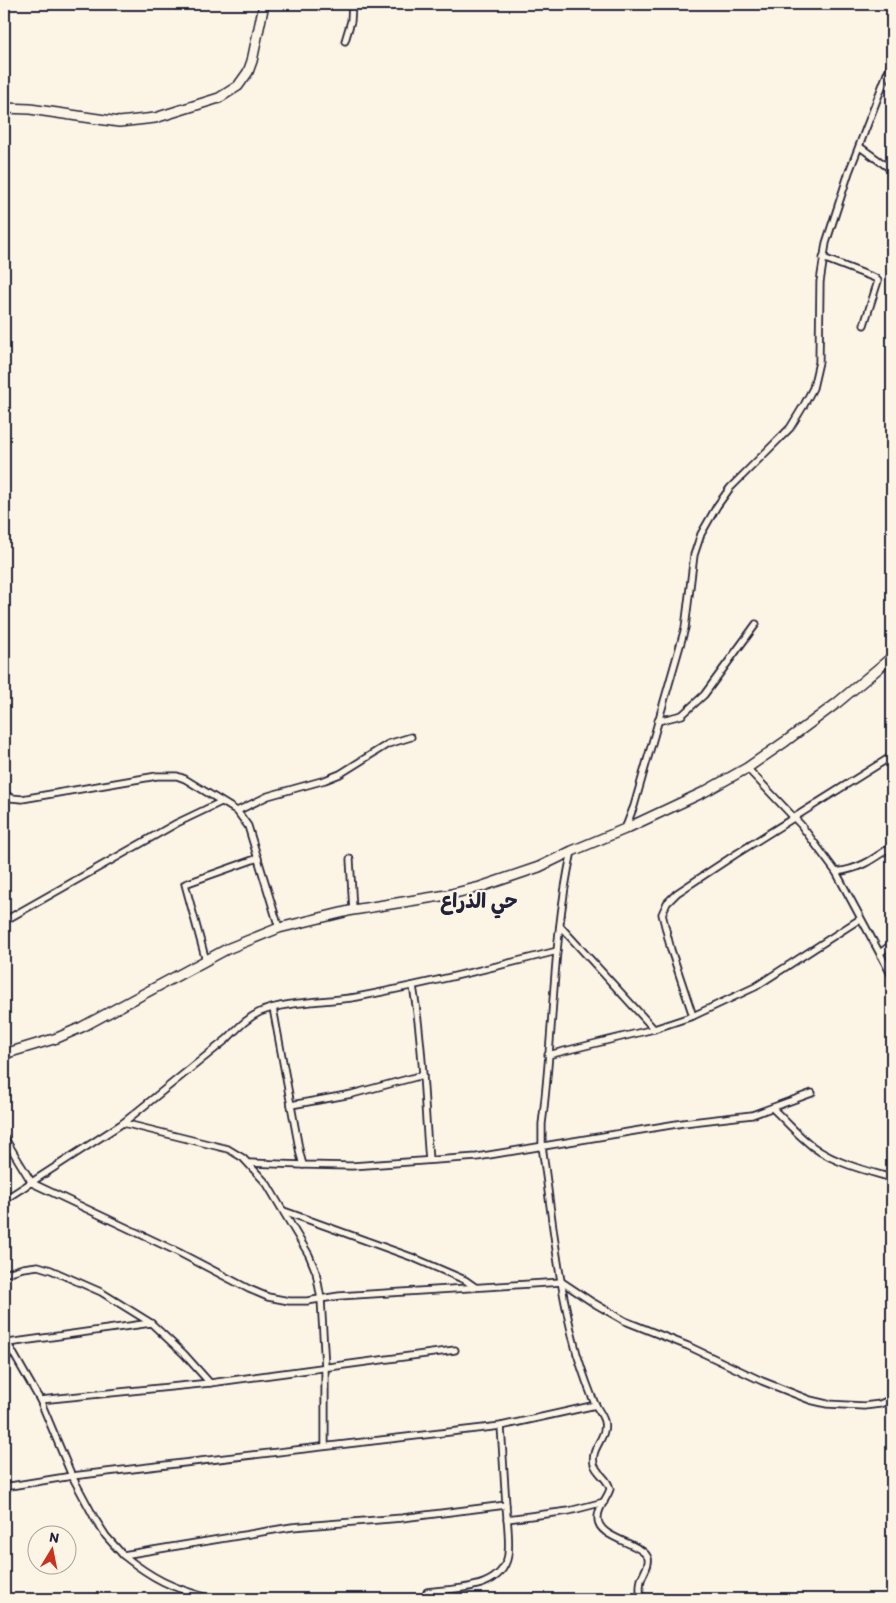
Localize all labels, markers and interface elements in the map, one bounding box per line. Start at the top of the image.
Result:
district label: حي الذراع [440,889,518,919]
north arrow [28,1526,78,1576]
text: N [48,1528,60,1547]

